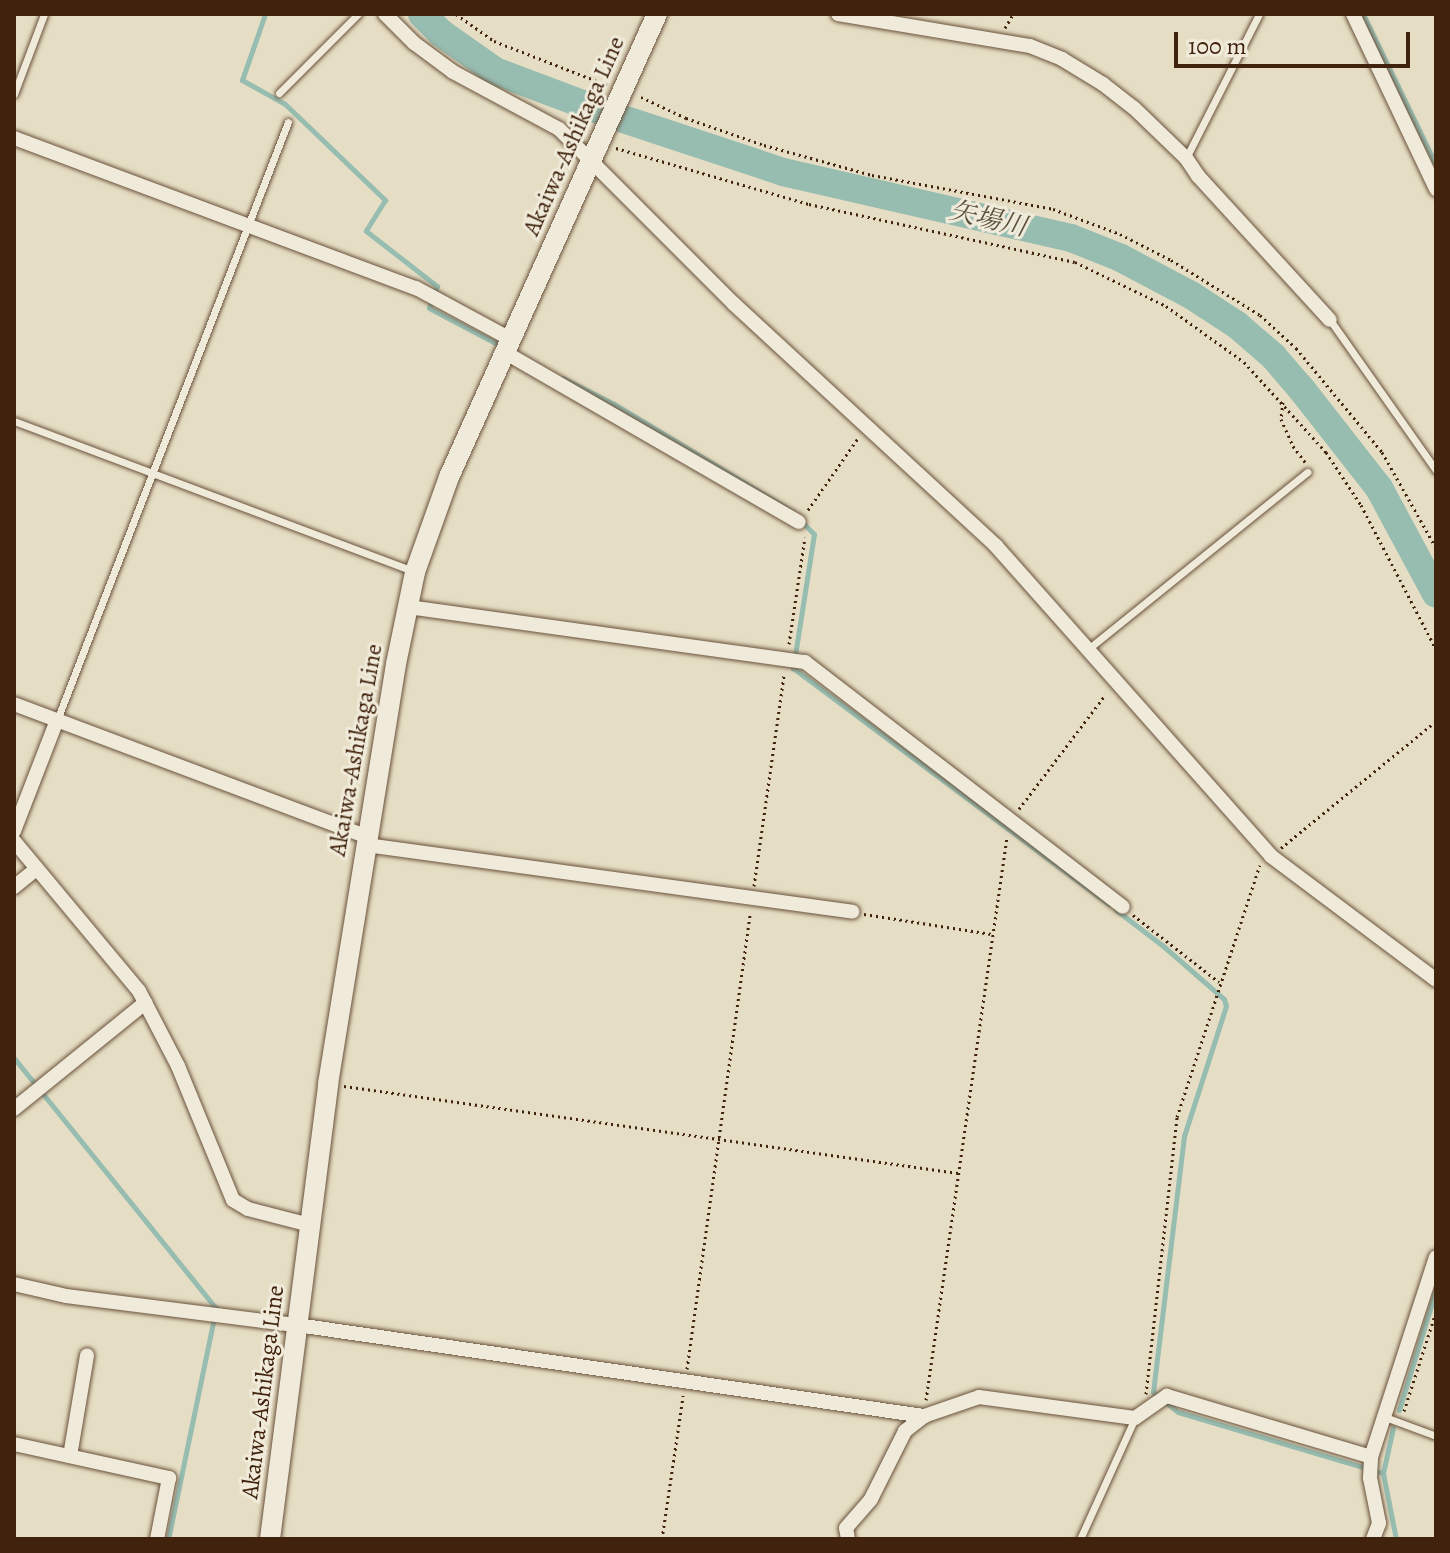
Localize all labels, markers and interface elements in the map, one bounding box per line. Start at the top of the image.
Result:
scale bar [1178,16,1414,66]
text: 100 m [1188,30,1247,62]
street label: Akaiwa-Ashikaga Line [517,32,631,240]
water label: 矢場川 [946,195,1030,243]
street label: Akaiwa-Ashikaga Line [323,642,389,858]
street label: Akaiwa-Ashikaga Line [236,1284,290,1500]

